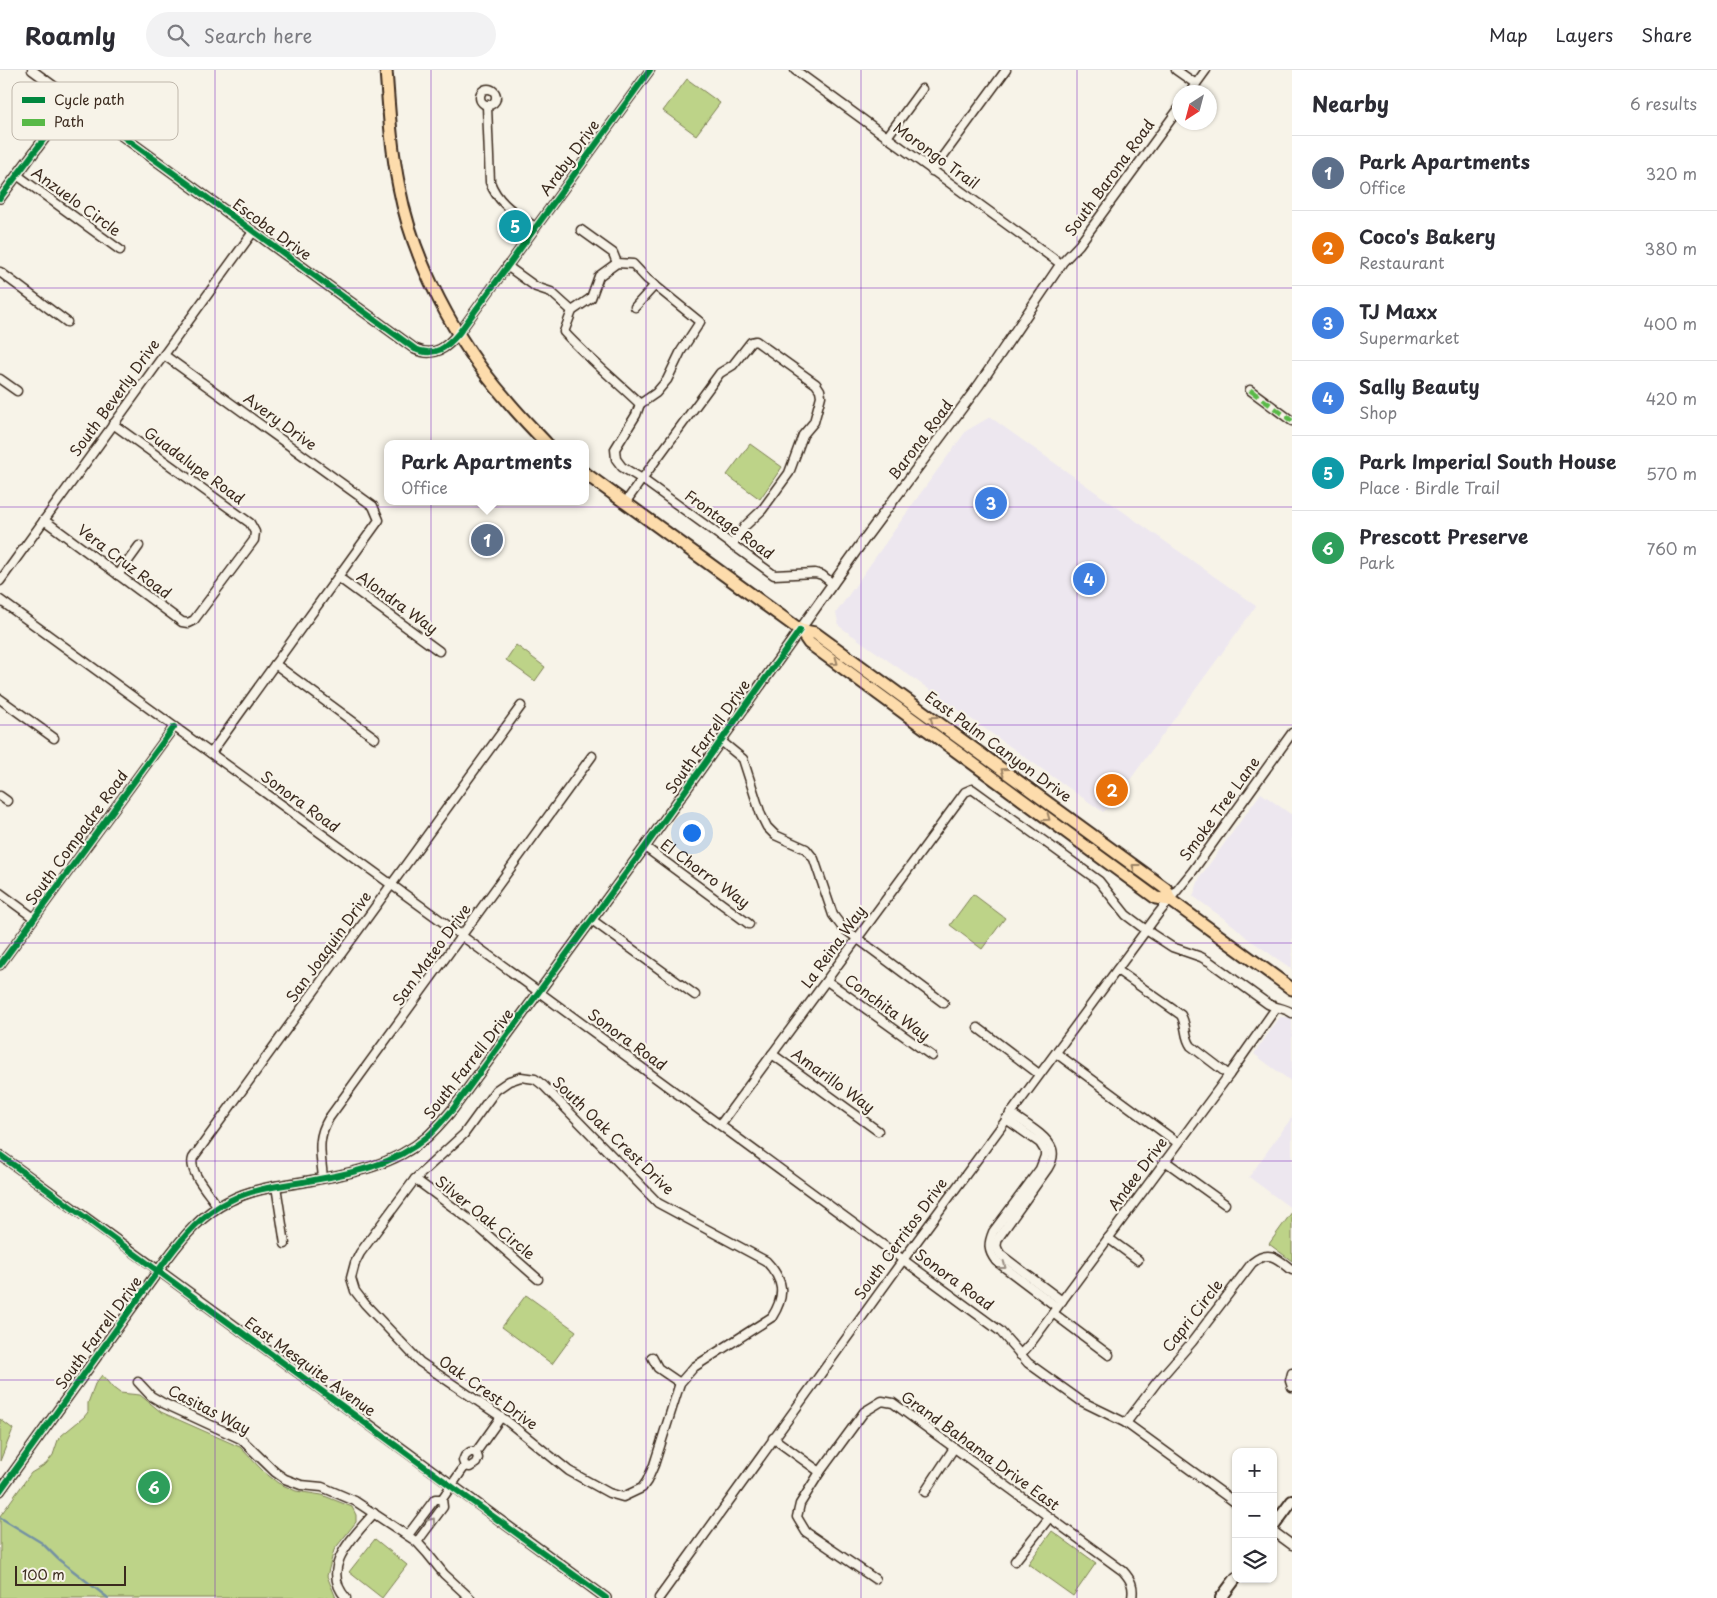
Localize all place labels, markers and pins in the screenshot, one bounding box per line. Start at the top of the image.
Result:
pin: 5 [499,207,531,245]
pin: 3 [975,484,1007,522]
pin: 1 [471,521,503,559]
pin: 4 [1073,560,1105,598]
pin: 2 [1096,771,1128,809]
pin: 6 [138,1468,170,1506]

